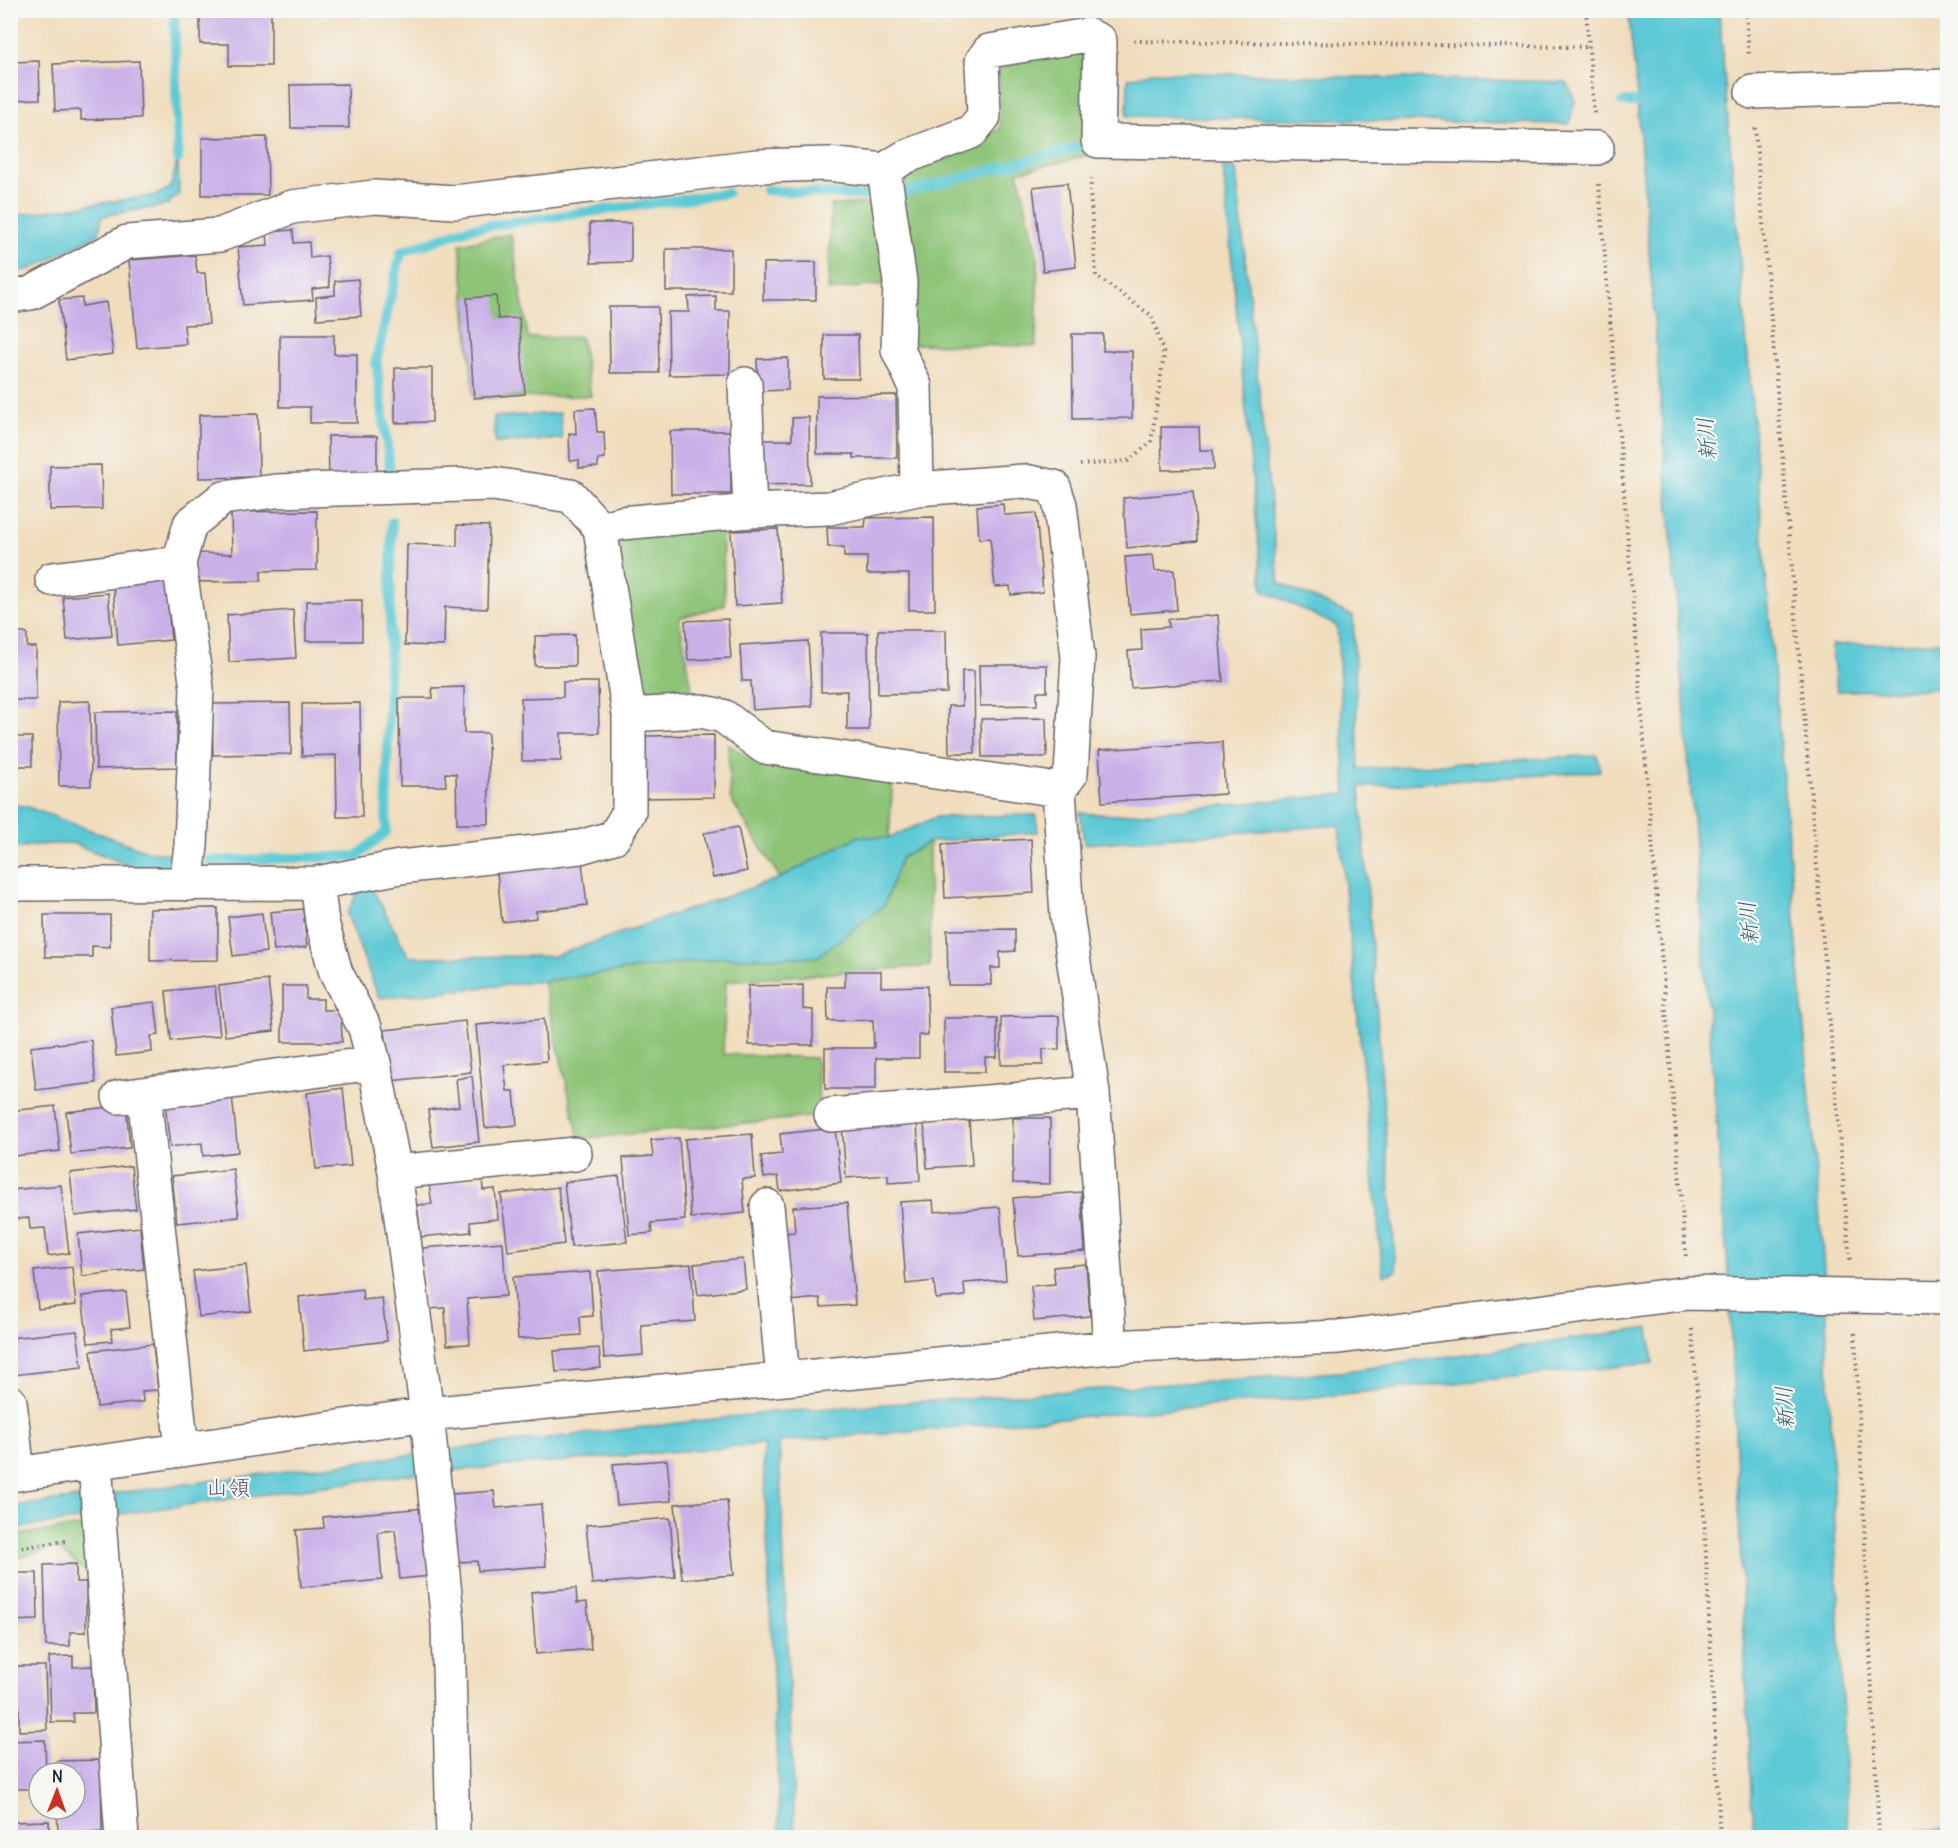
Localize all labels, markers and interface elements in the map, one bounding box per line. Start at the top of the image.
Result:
water label: 新川 [1690,416,1722,462]
water label: 新川 [1732,900,1764,946]
water label: 新川 [1769,1385,1799,1431]
district label: 山領 [206,1473,250,1501]
north arrow [27,1761,87,1821]
text: N [52,1766,63,1786]

